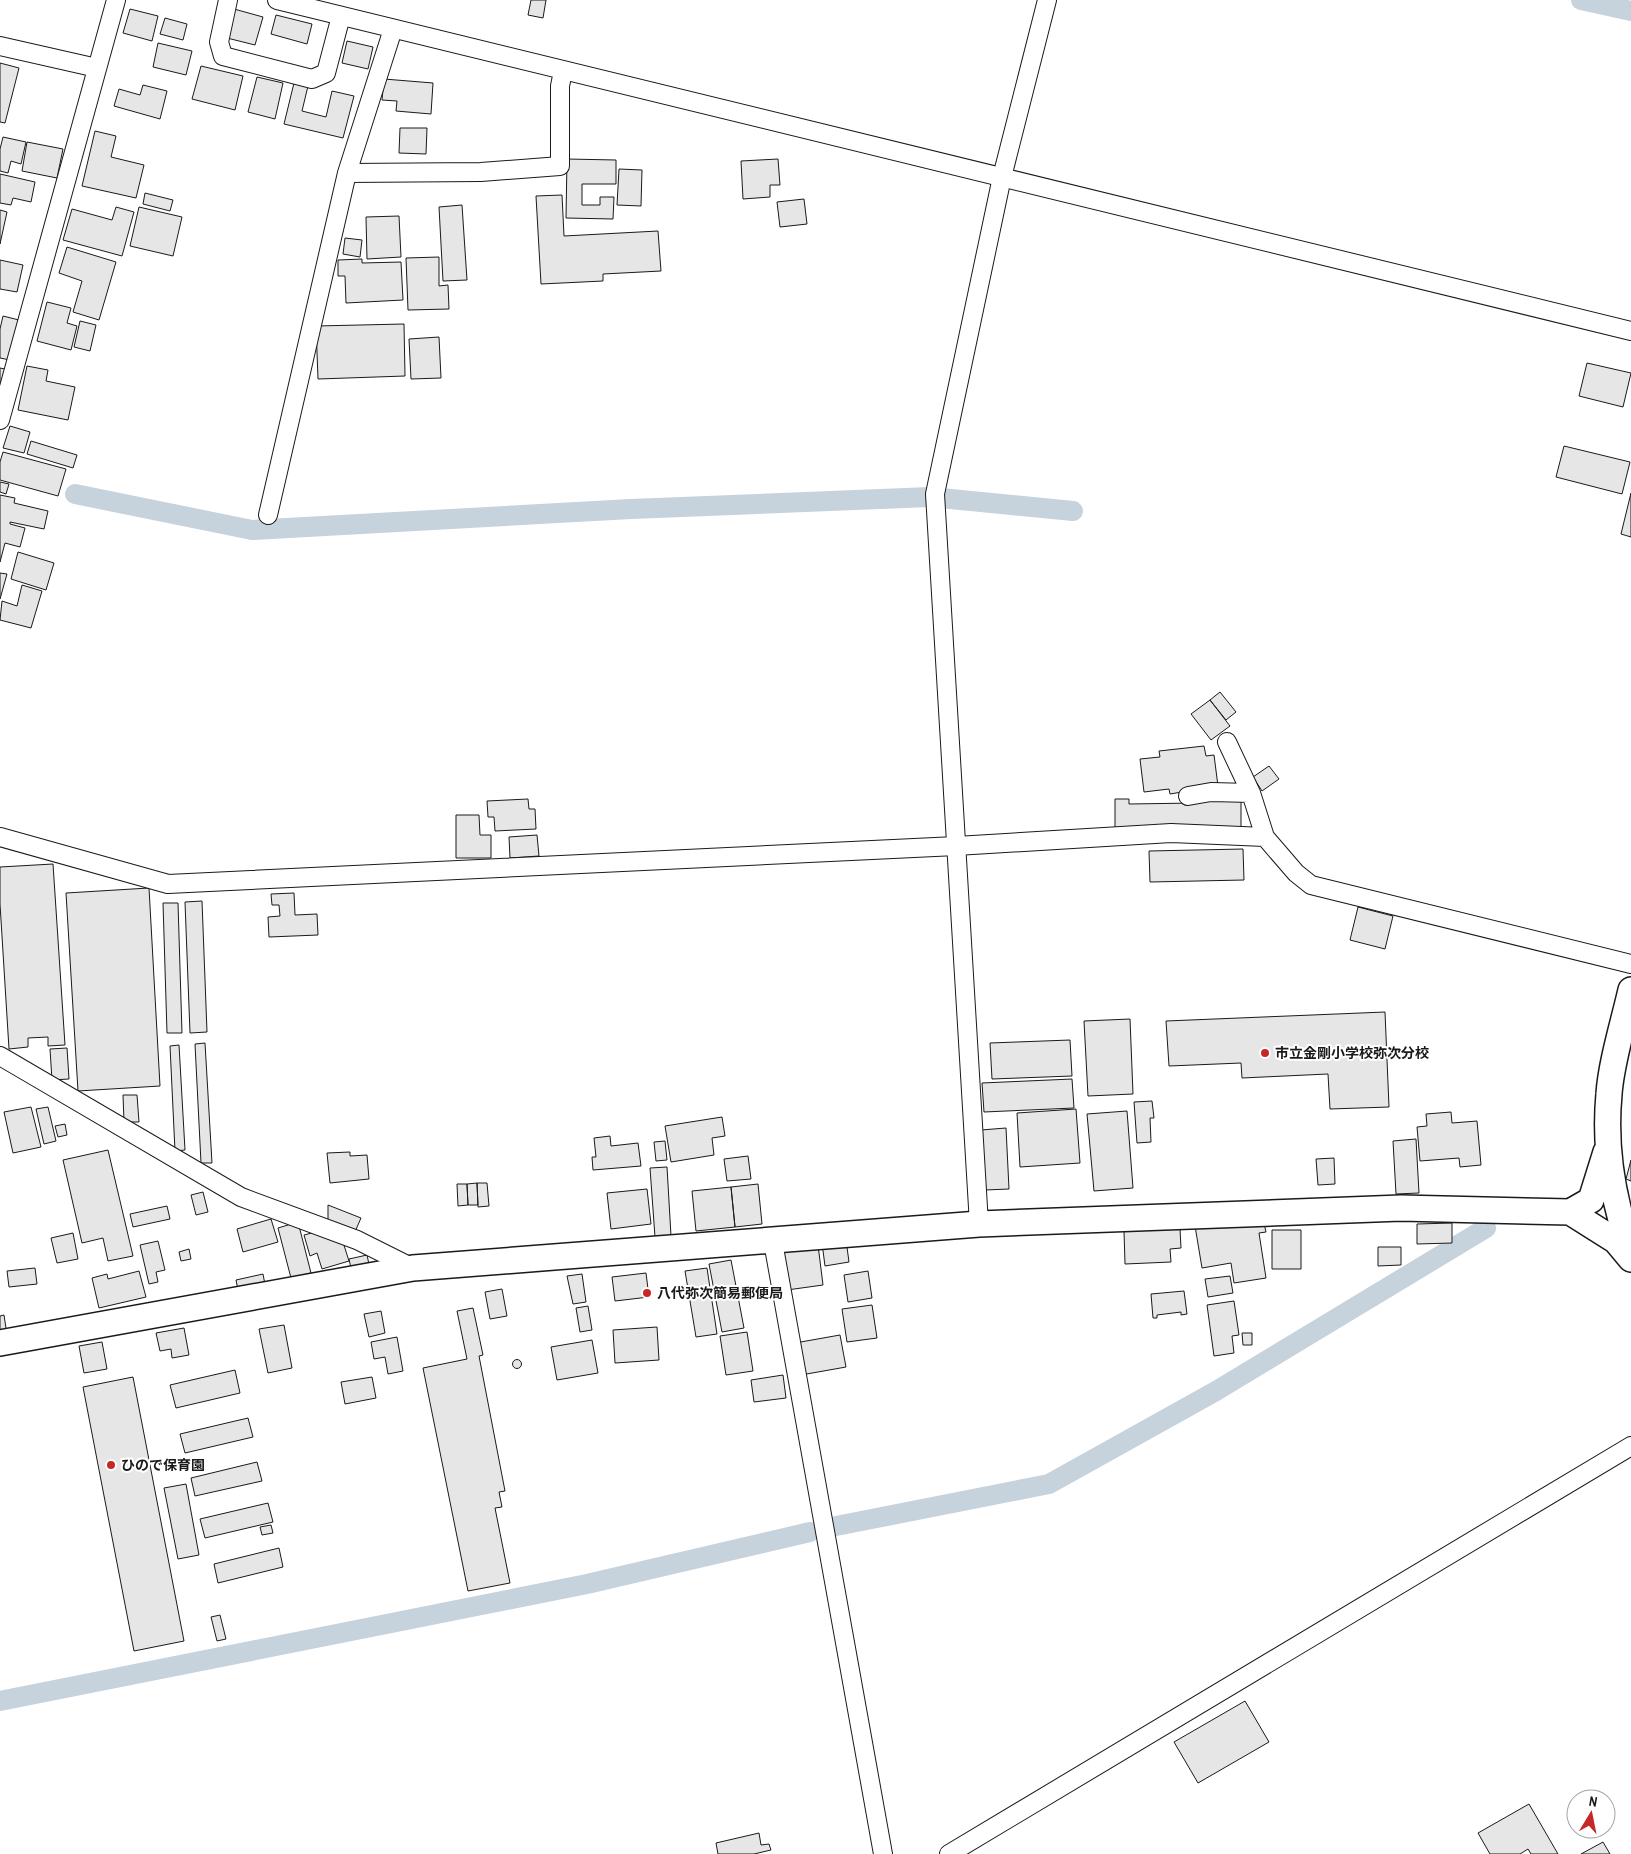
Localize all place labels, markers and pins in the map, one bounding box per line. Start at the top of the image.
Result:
place label: 市立金剛小学校弥次分校 [1275,1044,1429,1062]
marker: 市立金剛小学校弥次分校 [1259,1047,1271,1059]
place label: 八代弥次簡易郵便局 [657,1284,783,1302]
marker: 八代弥次簡易郵便局 [641,1287,653,1299]
place label: ひので保育園 [121,1456,205,1474]
marker: ひので保育園 [105,1459,117,1471]

